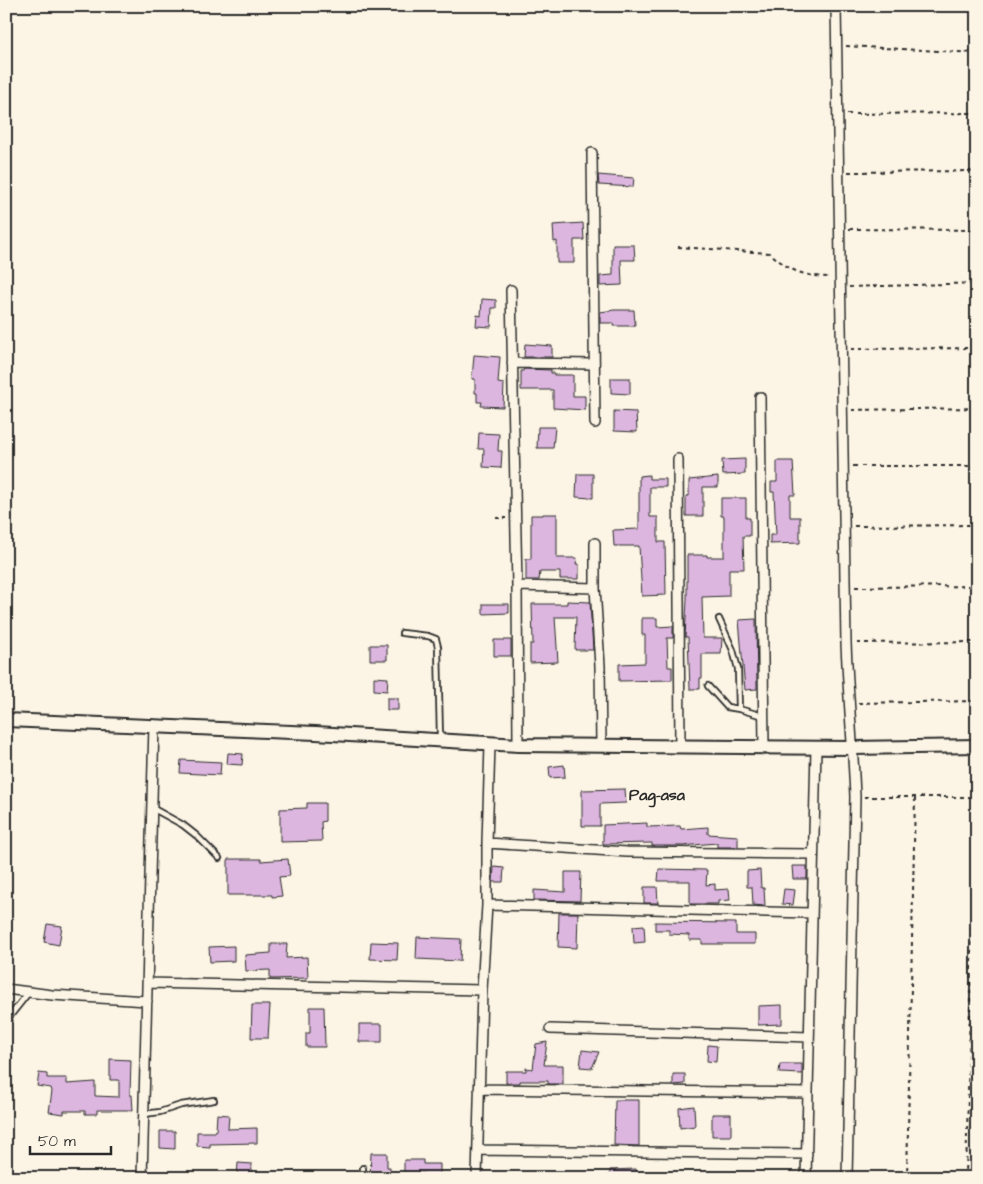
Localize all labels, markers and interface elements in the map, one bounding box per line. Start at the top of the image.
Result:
district label: Pag-asa [629,784,686,808]
scale bar [30,1124,111,1156]
text: 50 m [38,1131,76,1152]

